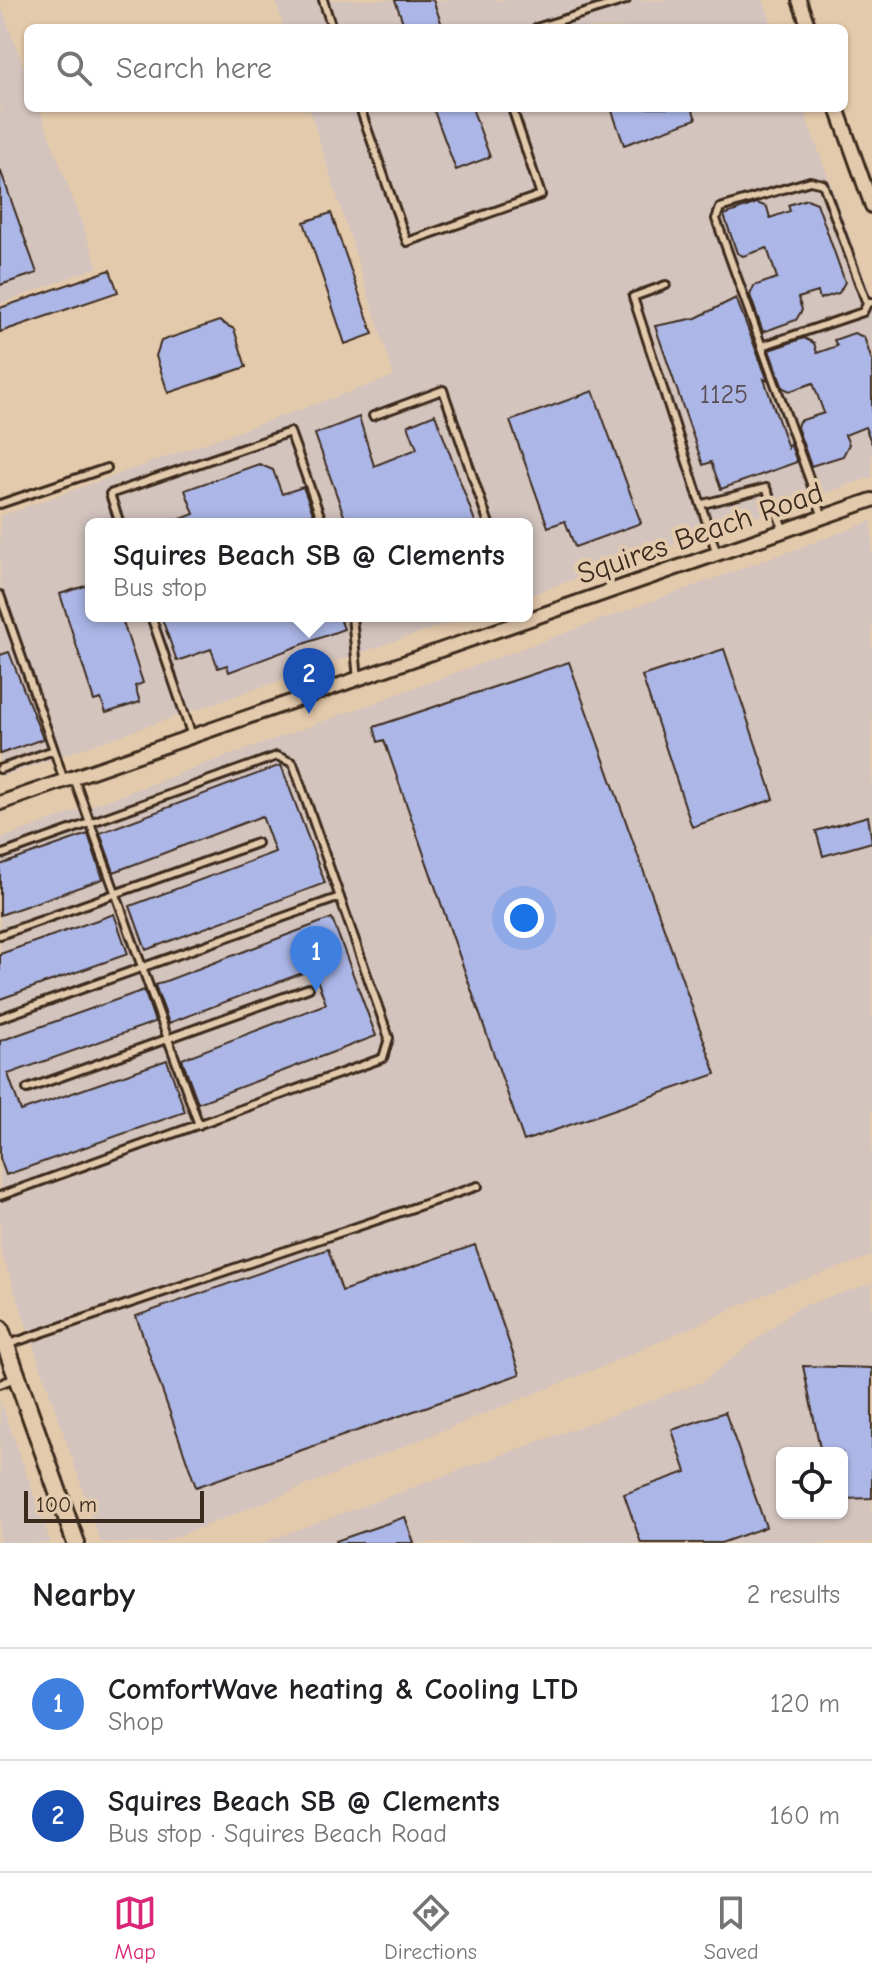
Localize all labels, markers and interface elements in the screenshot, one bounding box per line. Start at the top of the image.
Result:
search box [24,24,848,112]
icon: search [52,46,96,90]
text: Search here [116,51,272,86]
house number: 1125 [700,380,748,410]
street label: Squires Beach Road [573,475,828,592]
popup [85,518,533,622]
text: Squires Beach SB @ Clements [113,538,505,573]
text: Bus stop [113,573,207,603]
pin: 2 [283,648,335,714]
your location [504,898,544,938]
pin: 1 [290,926,342,992]
map controls [776,1447,848,1519]
button: locate [776,1447,848,1519]
scale bar [24,1487,204,1523]
text: 100 m [36,1492,97,1518]
text: Nearby [32,1575,135,1615]
text: 2 results [747,1580,840,1610]
text: ComfortWave heating & Cooling LTD [108,1672,578,1707]
text: 1 [53,1689,63,1719]
text: 120 m [770,1689,840,1719]
text: Shop [108,1707,164,1737]
text: Squires Beach SB @ Clements [108,1784,500,1819]
text: 2 [52,1801,64,1831]
text: 160 m [770,1801,840,1831]
text: Bus stop · Squires Beach Road [108,1819,447,1849]
tab: Map [113,1891,157,1965]
tab: Directions [384,1891,477,1965]
tab: Saved [704,1891,759,1965]

